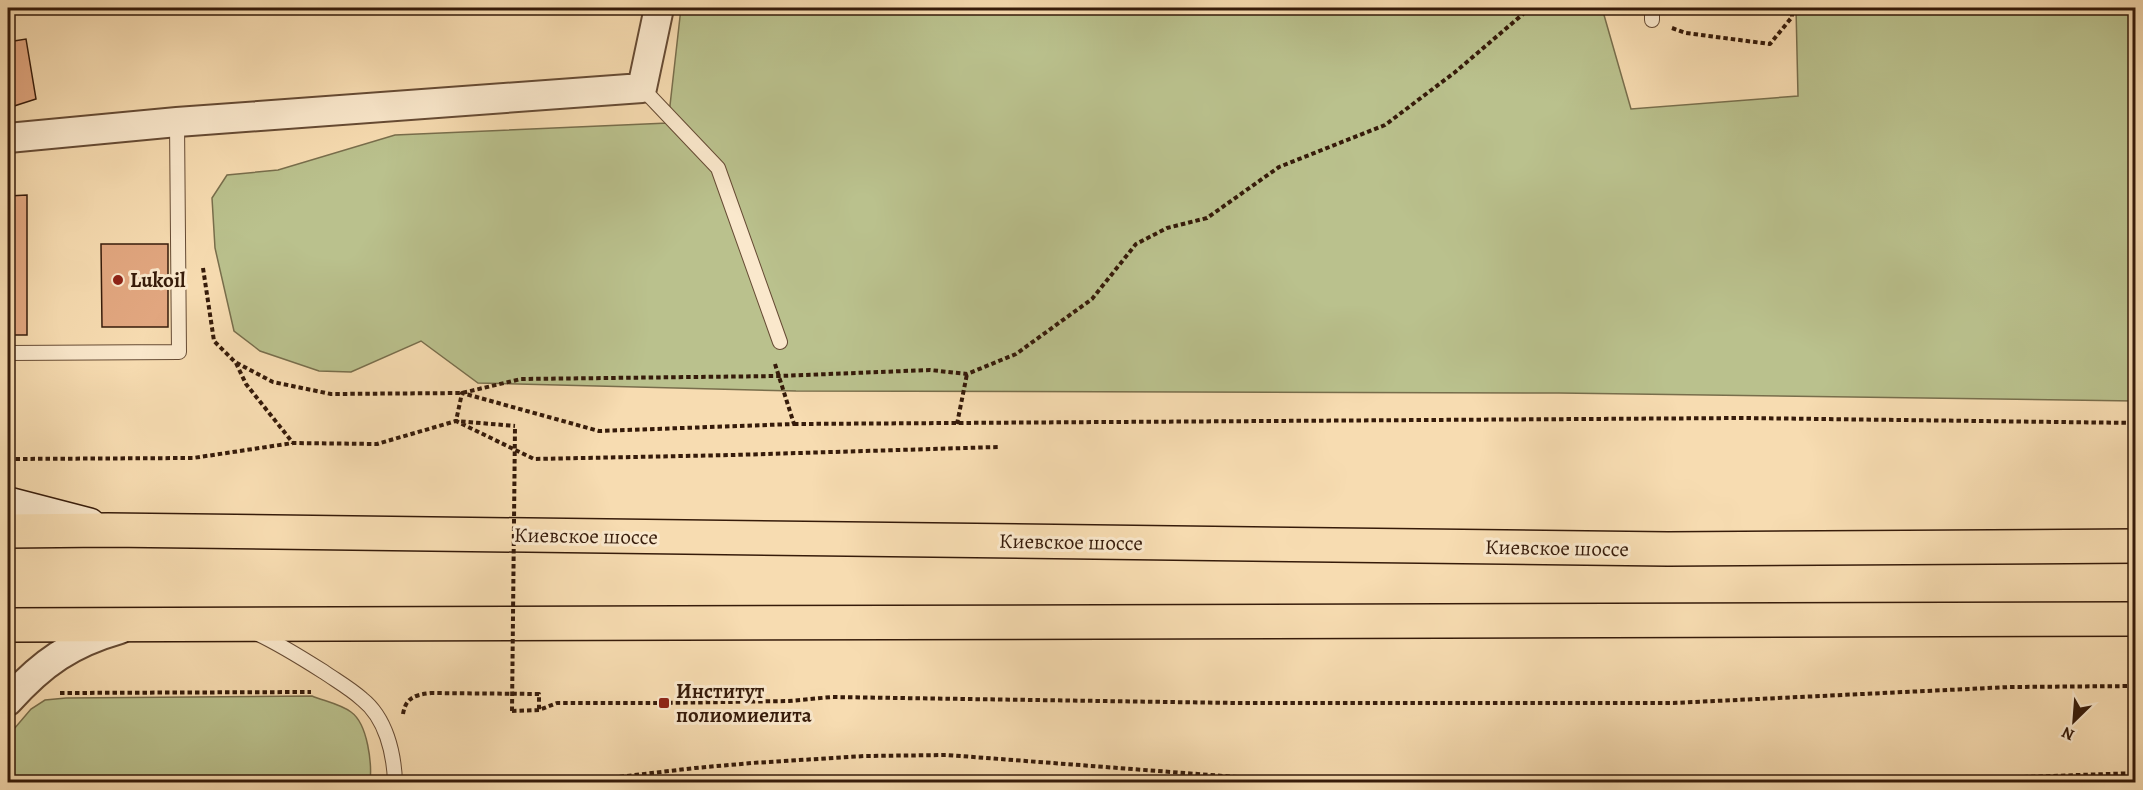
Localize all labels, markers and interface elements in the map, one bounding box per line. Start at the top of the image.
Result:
place label: Lukoil [130,266,186,294]
marker: Lukoil [111,273,125,287]
street label: Киевское шоссе [514,521,658,551]
street label: Киевское шоссе [999,527,1143,557]
street label: Киевское шоссе [1485,533,1629,563]
place label: Институт полиомиелита [676,677,812,729]
north arrow [2044,691,2104,751]
marker: Институт полиомиелита [657,696,671,710]
text: N [2058,721,2078,746]

